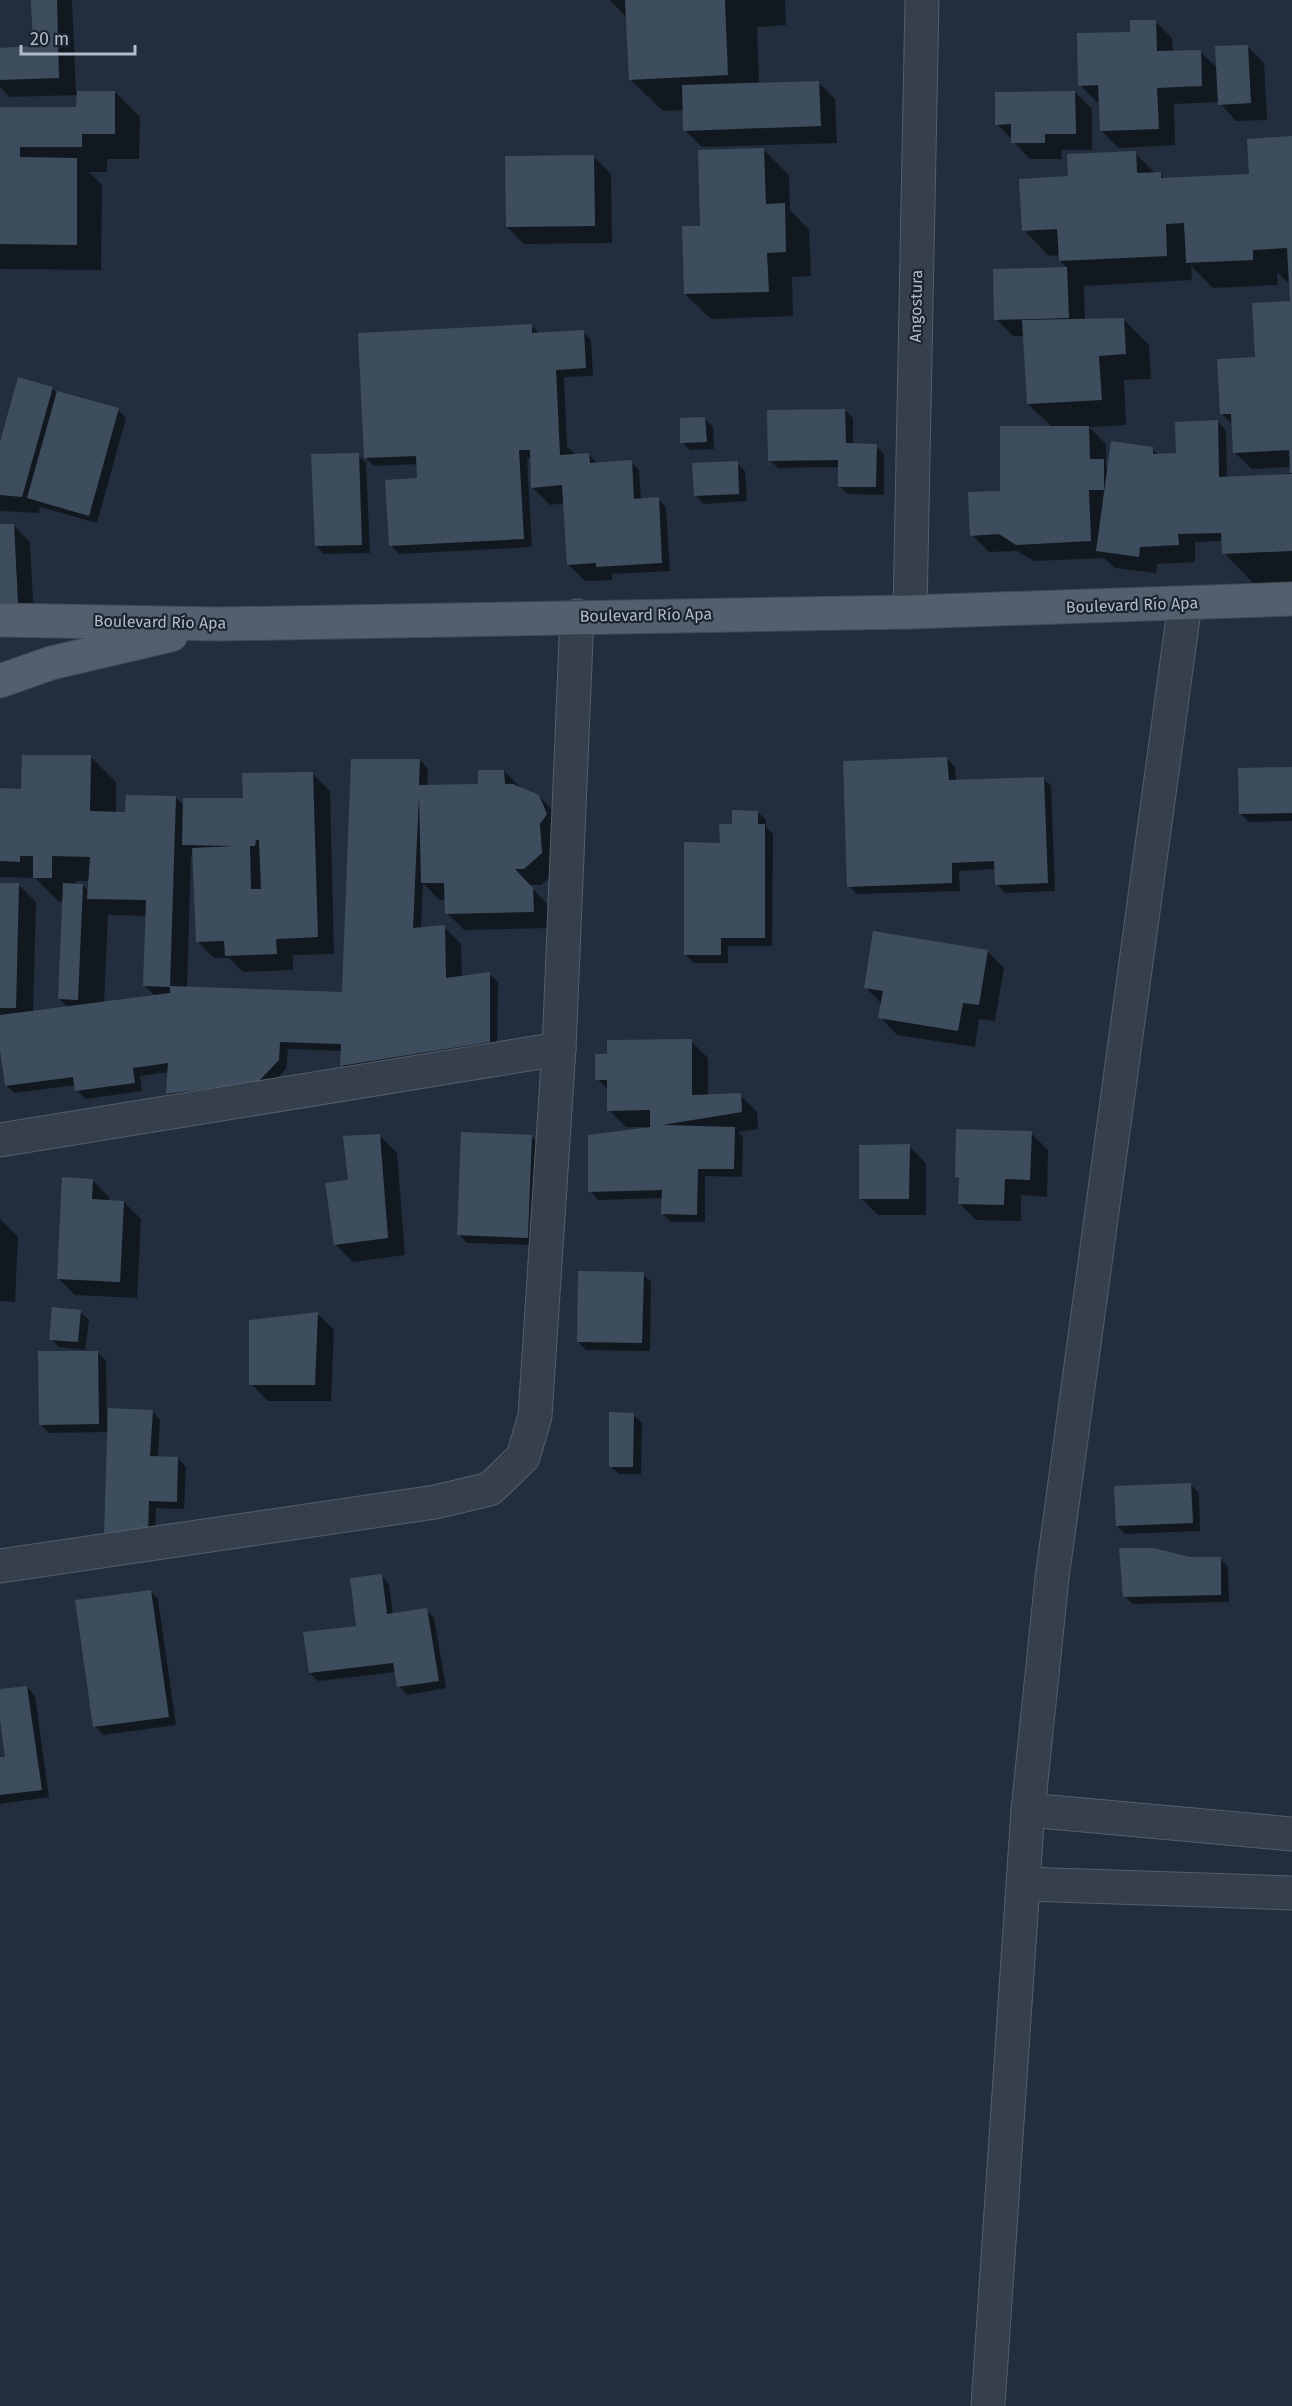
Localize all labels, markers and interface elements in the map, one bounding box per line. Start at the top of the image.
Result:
scale bar [21,18,135,56]
text: 20 m [30,28,69,50]
street label: Angostura [906,269,926,343]
street label: Boulevard Río Apa [1065,593,1199,617]
street label: Boulevard Río Apa [580,604,712,626]
street label: Boulevard Río Apa [94,611,226,633]

